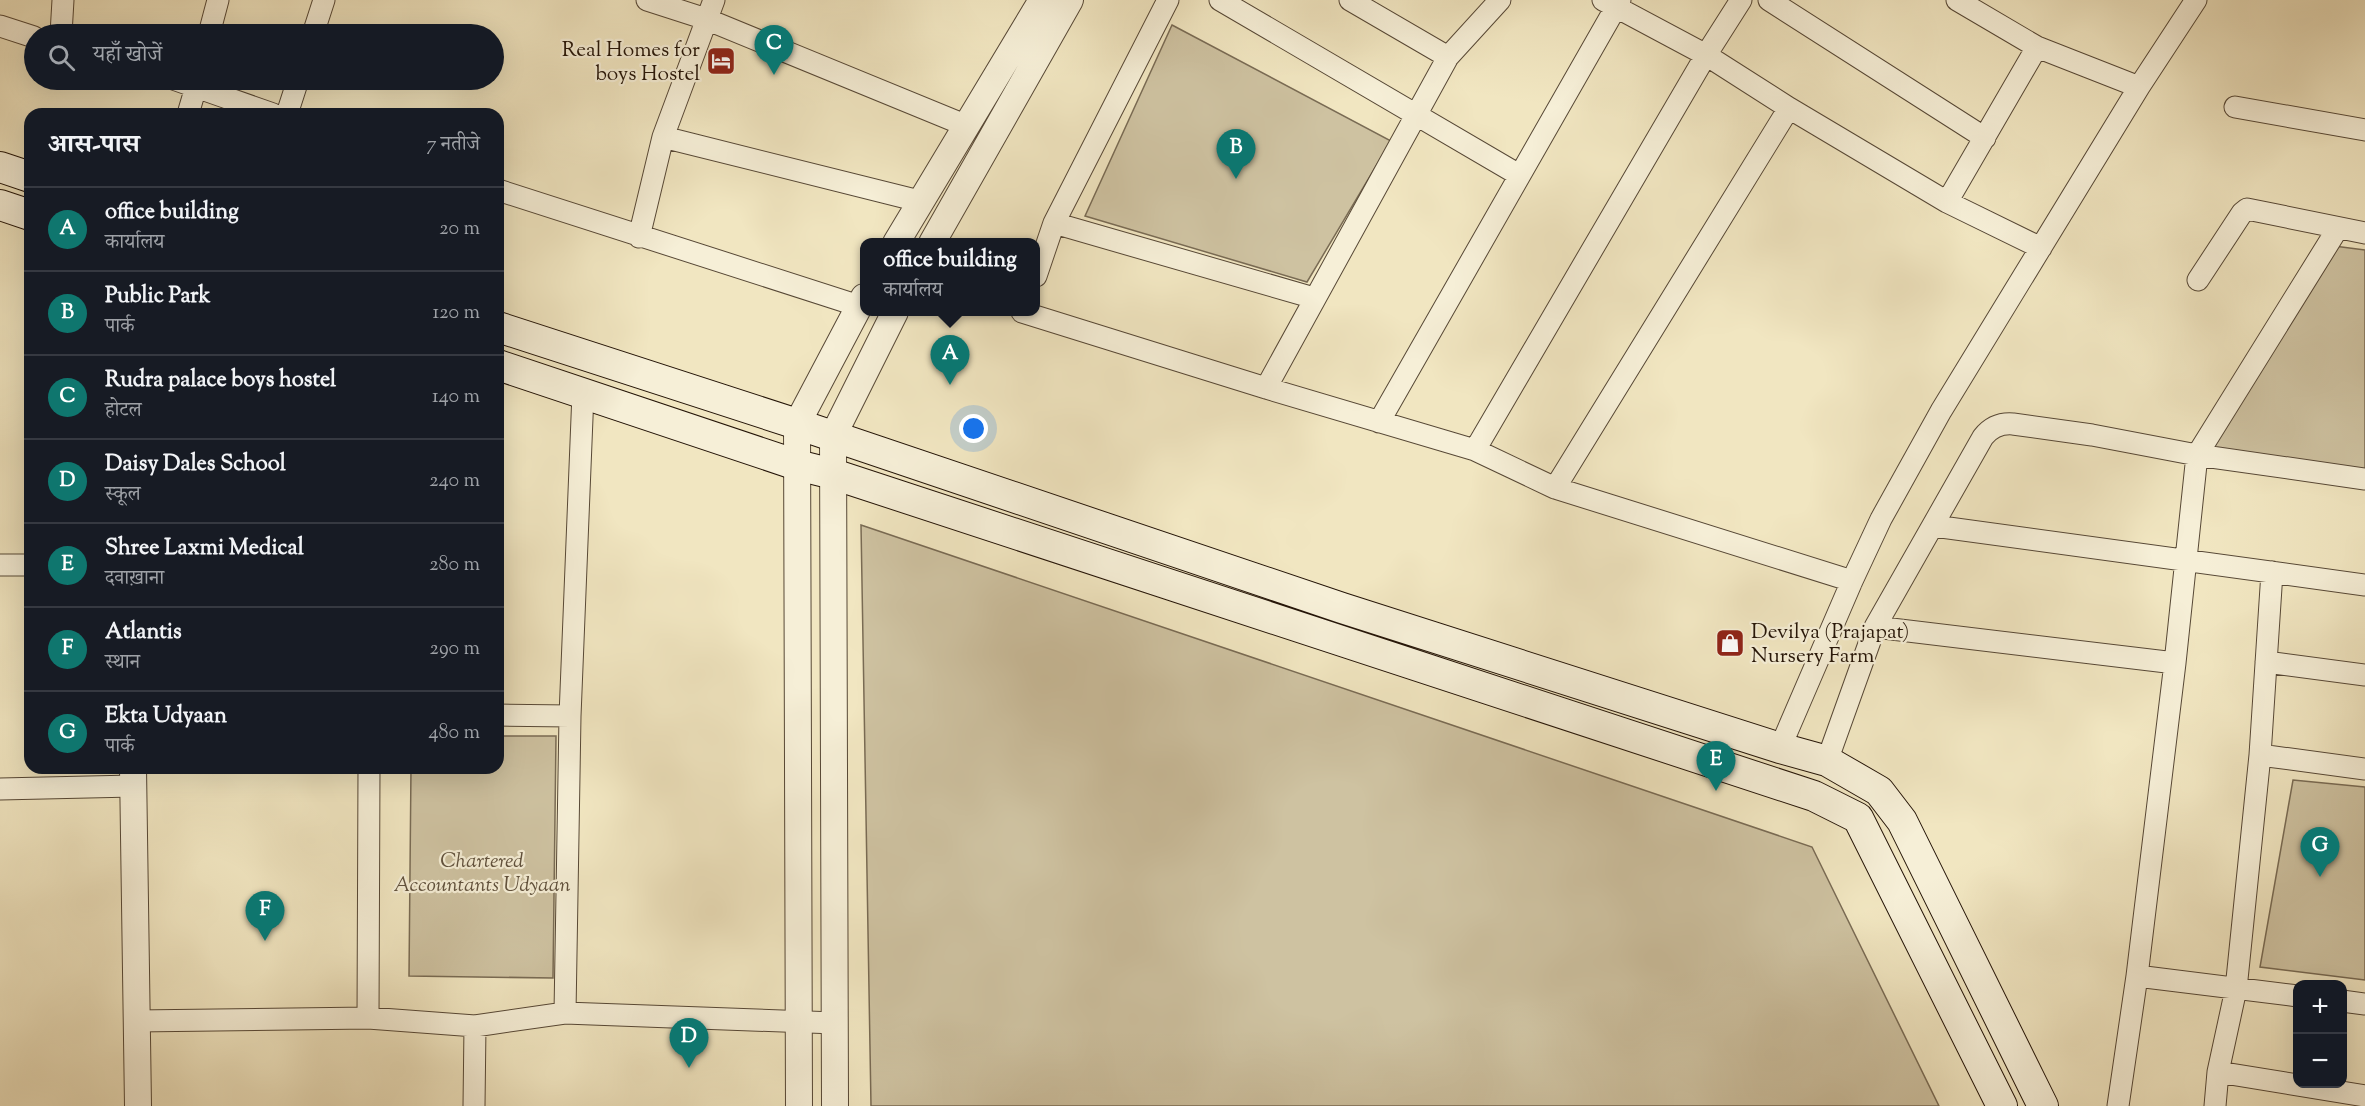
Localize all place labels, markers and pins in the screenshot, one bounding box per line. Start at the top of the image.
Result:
pin: C [754,26,794,75]
place label: Real Homes for boys Hostel [562,36,700,90]
hotel icon: Real Homes for boys Hostel [705,45,737,77]
pin: B [1216,130,1256,179]
pin: A [930,336,970,385]
place label: Devilya (Prajapat) Nursery Farm [1751,618,1909,672]
shop icon: Devilya (Prajapat) Nursery Farm [1714,627,1746,659]
pin: E [1696,742,1736,791]
pin: G [2300,828,2340,877]
pin: F [246,892,284,941]
pin: D [670,1018,708,1068]

